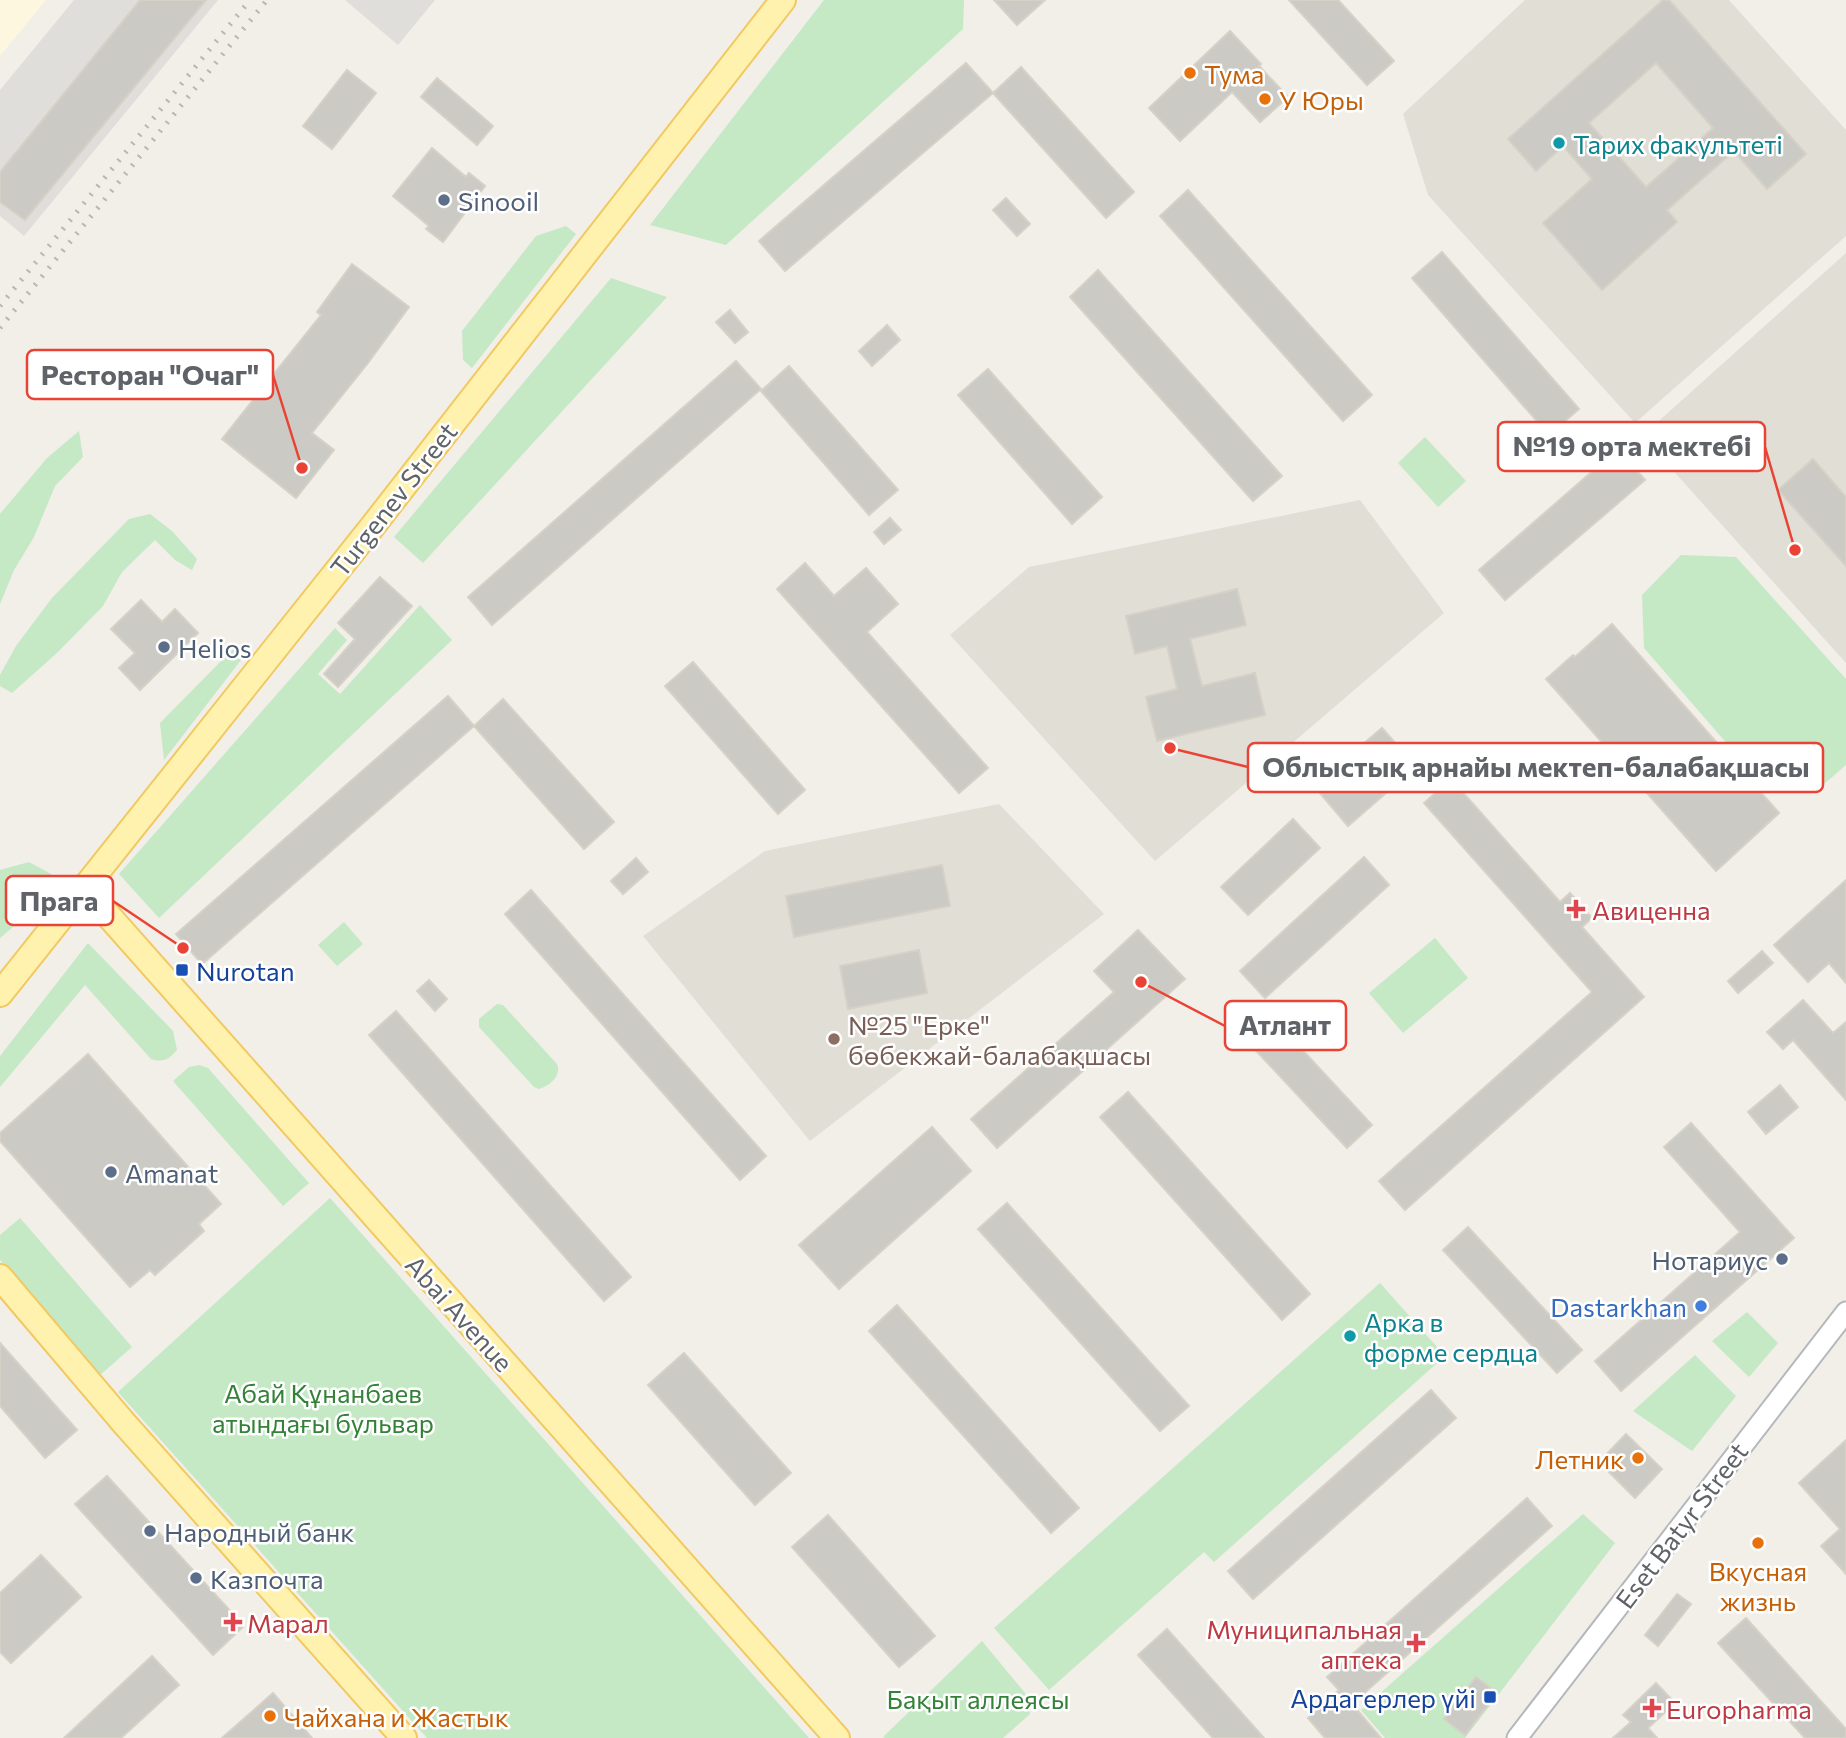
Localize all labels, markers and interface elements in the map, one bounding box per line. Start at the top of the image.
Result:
place label: Тума [1204,58,1264,89]
marker: Тума [1182,65,1198,81]
place label: У Юры [1279,84,1364,115]
marker: У Юры [1257,91,1273,107]
place label: Тарих факультеті [1573,128,1783,159]
marker: Тарих факультеті [1551,135,1567,151]
place label: Sinooil [458,185,539,216]
marker: Sinooil [436,192,452,208]
callout: Ресторан "Очаг" [27,350,273,399]
text: Ресторан "Очаг" [41,357,259,391]
street label: Turgenev Street [323,416,463,582]
callout: №19 орта мектебі [1498,422,1765,471]
text: №19 орта мектебі [1512,428,1752,462]
place label: Helios [178,632,252,663]
marker: Helios [156,639,172,655]
callout: Облыстық арнайы мектеп-балабақшасы [1248,743,1823,792]
text: Облыстық арнайы мектеп-балабақшасы [1262,749,1810,783]
callout: Прага [6,876,113,925]
text: Прага [20,883,98,917]
place label: Авиценна [1592,894,1711,925]
marker: Авиценна [1566,899,1586,919]
place label: Nurotan [196,955,295,986]
marker: Nurotan [174,962,190,978]
callout: Атлант [1225,1001,1346,1050]
text: Атлант [1239,1007,1331,1041]
place label: №25 "Ерке" бөбекжай-балабақшасы [848,1009,1151,1070]
marker: №25 "Ерке" бөбекжай-балабақшасы [826,1031,842,1047]
place label: Amanat [125,1157,218,1188]
marker: Amanat [103,1164,119,1180]
place label: Нотариус [1651,1244,1768,1275]
street label: Abai Avenue [400,1249,520,1377]
marker: Нотариус [1774,1251,1790,1267]
place label: Dastarkhan [1550,1291,1687,1322]
marker: Dastarkhan [1693,1298,1709,1314]
place label: Арка в форме сердца [1364,1306,1538,1367]
marker: Арка в форме сердца [1342,1328,1358,1344]
park label: Абай Құнанбаев атындағы бульвар [212,1377,434,1438]
street label: Eset Batyr Street [1609,1436,1753,1614]
place label: Летник [1535,1443,1624,1474]
marker: Летник [1630,1450,1646,1466]
place label: Народный банк [164,1516,354,1547]
marker: Народный банк [142,1523,158,1539]
marker: Вкусная жизнь [1750,1535,1766,1551]
place label: Вкусная жизнь [1709,1555,1807,1616]
place label: Казпочта [210,1563,323,1594]
marker: Казпочта [188,1570,204,1586]
place label: Марал [247,1607,329,1638]
place label: Муниципальная аптека [1206,1613,1402,1674]
marker: Марал [225,1614,241,1630]
marker: Муниципальная аптека [1408,1635,1424,1651]
place label: Ардагерлер үйі [1290,1682,1476,1713]
park label: Бақыт аллеясы [886,1683,1070,1714]
marker: Ардагерлер үйі [1482,1689,1498,1705]
place label: Europharma [1666,1693,1812,1724]
marker: Europharma [1644,1700,1660,1716]
place label: Чайхана и Жастык [284,1701,509,1732]
marker: Чайхана и Жастык [262,1708,278,1724]

